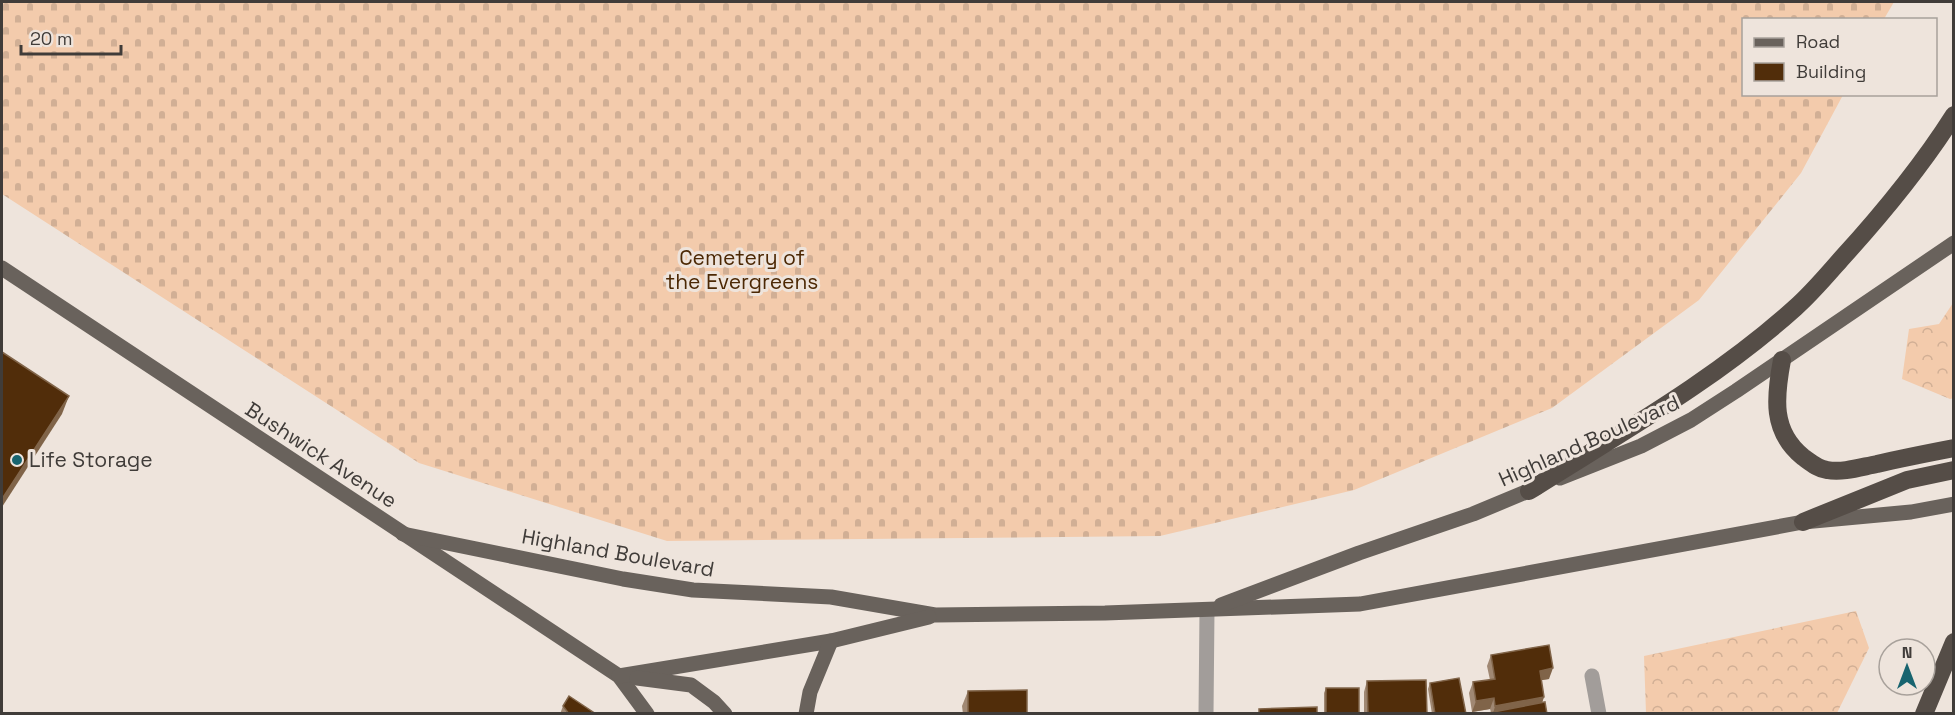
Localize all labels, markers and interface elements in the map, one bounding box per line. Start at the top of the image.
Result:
scale bar [21,18,122,56]
legend [1742,18,1937,96]
text: 20 m [30,27,73,50]
text: Road [1796,30,1840,53]
text: Building [1796,60,1866,83]
park label: Cemetery of the Evergreens [666,244,818,295]
street label: Highland Boulevard [1494,388,1683,493]
street label: Bushwick Avenue [240,395,402,514]
place label: Life Storage [29,446,153,473]
marker: Life Storage [10,453,24,467]
street label: Highland Boulevard [520,522,717,583]
north arrow [1877,637,1937,697]
text: N [1902,642,1912,663]

